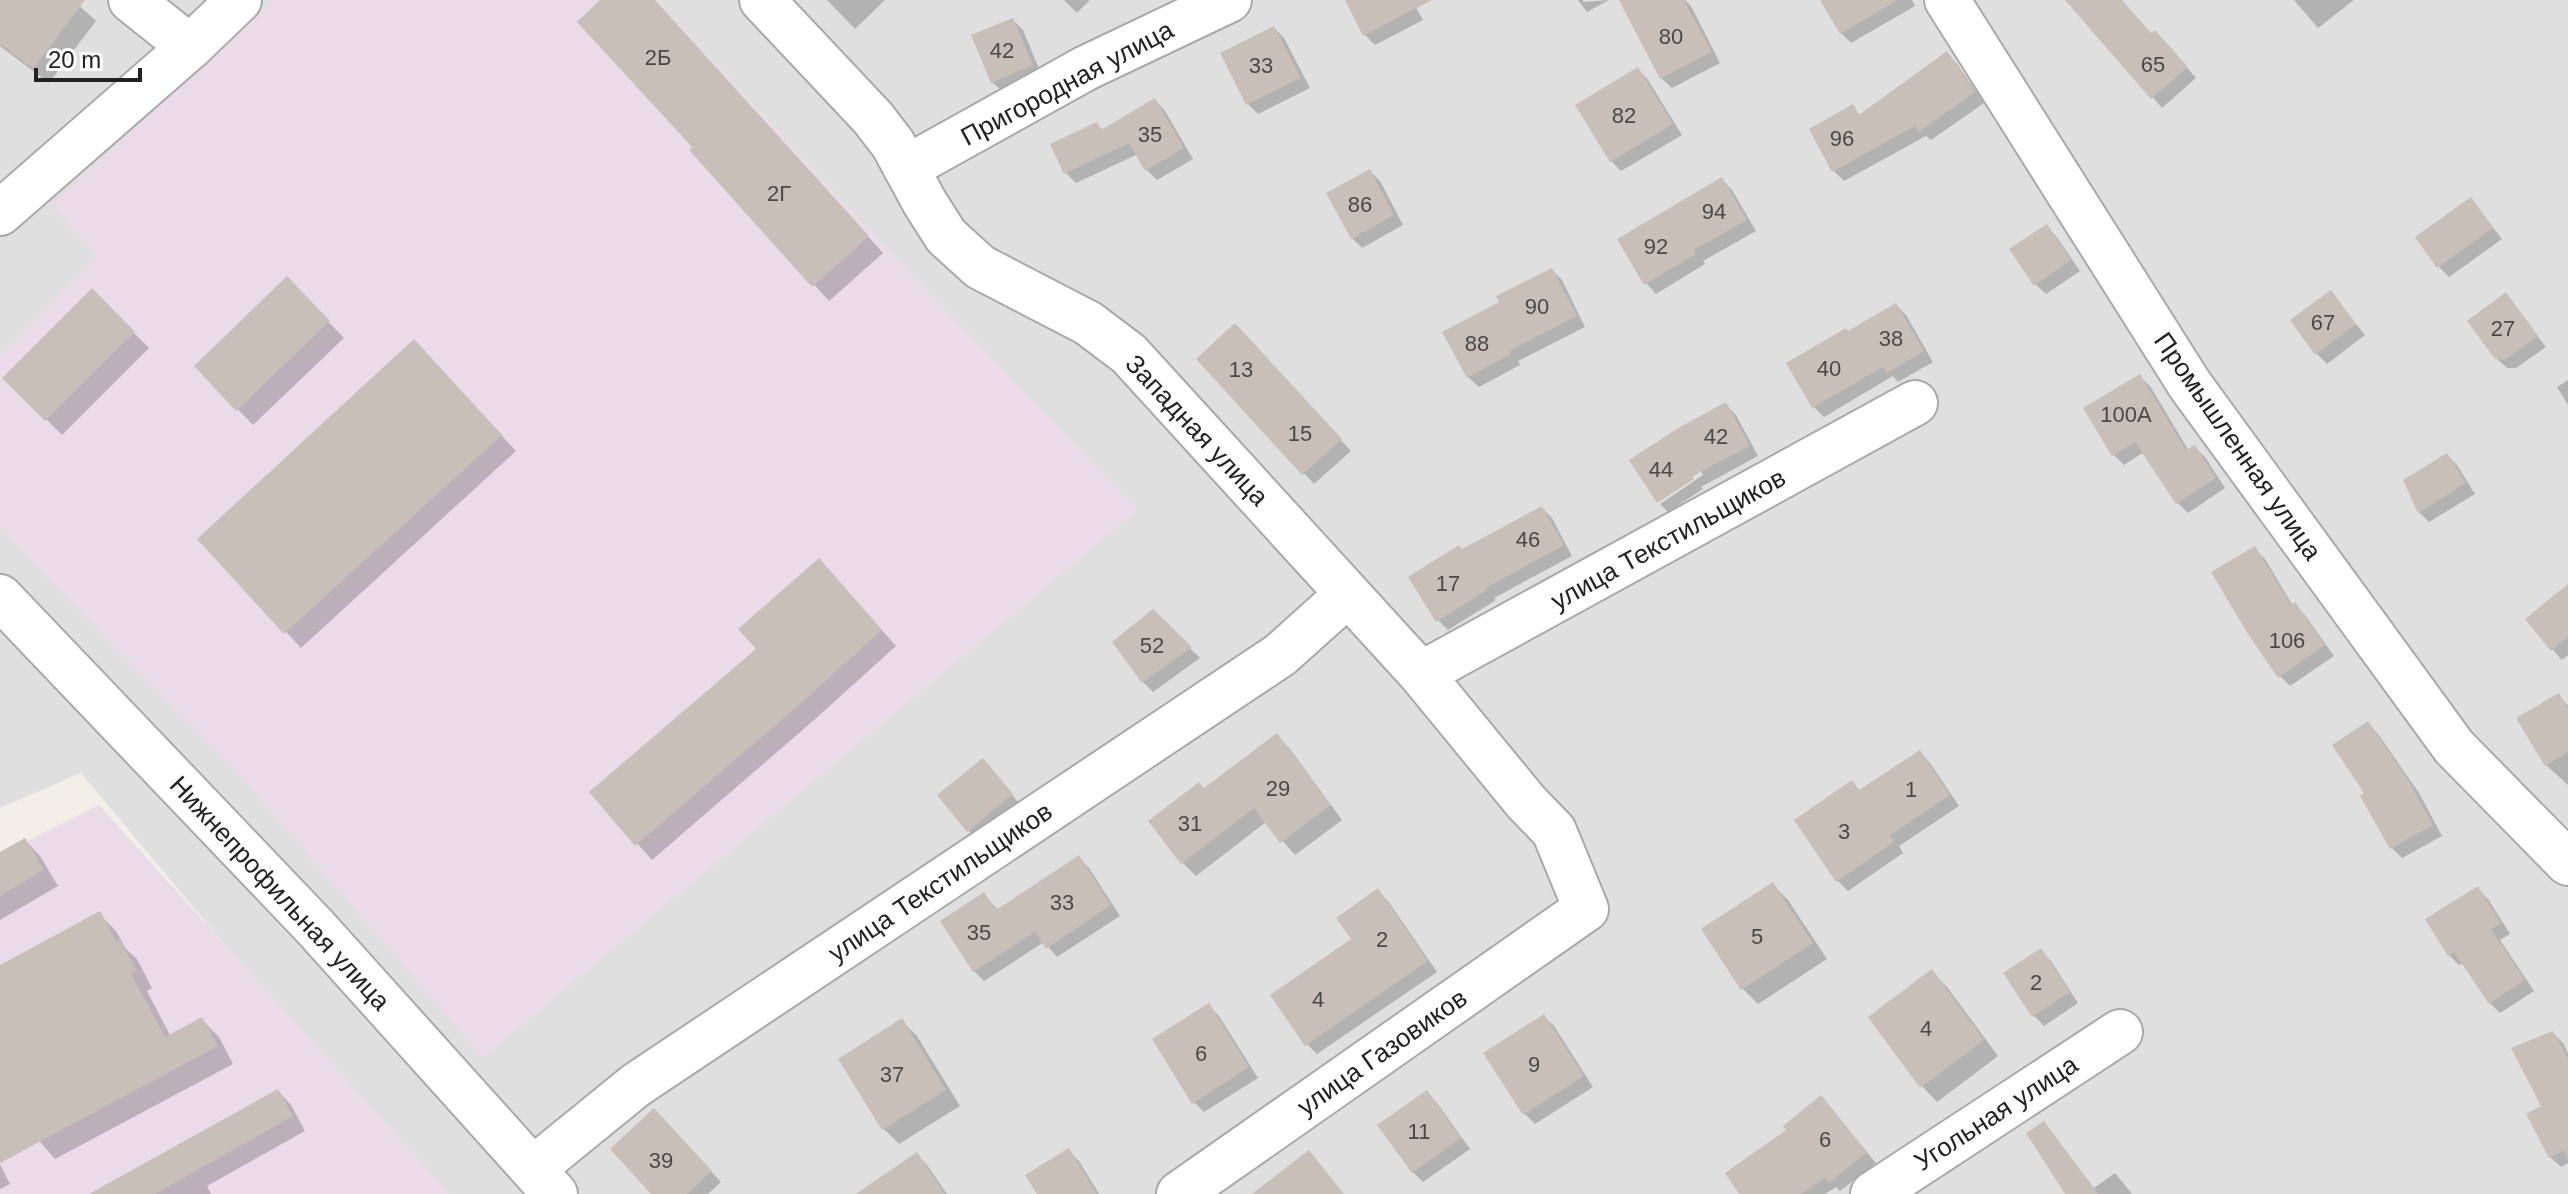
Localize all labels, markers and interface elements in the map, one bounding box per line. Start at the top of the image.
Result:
street label: Пригородная улица [956,14,1179,152]
house number: 80 [1659,24,1683,49]
scale bar [36,32,140,82]
house number: 42 [990,38,1014,63]
house number: 2Б [645,45,671,70]
text: 20 m [48,46,101,73]
house number: 65 [2141,52,2165,77]
house number: 33 [1249,53,1273,78]
house number: 82 [1612,103,1636,128]
house number: 35 [1138,122,1162,147]
house number: 96 [1830,126,1854,151]
house number: 2Г [767,181,791,206]
house number: 86 [1348,192,1372,217]
house number: 94 [1702,199,1726,224]
house number: 92 [1644,234,1668,259]
house number: 90 [1525,294,1549,319]
house number: 67 [2311,310,2335,335]
house number: 27 [2491,316,2515,341]
house number: 38 [1879,326,1903,351]
street label: Промышленная улица [2148,327,2328,566]
house number: 88 [1465,331,1489,356]
street label: Западная улица [1119,348,1275,512]
house number: 40 [1817,356,1841,381]
house number: 13 [1229,357,1253,382]
house number: 100А [2100,402,2152,427]
house number: 15 [1288,421,1312,446]
house number: 42 [1704,424,1728,449]
house number: 44 [1649,457,1673,482]
street label: улица Текстильщиков [1546,462,1790,616]
house number: 46 [1516,527,1540,552]
house number: 17 [1436,571,1460,596]
house number: 106 [2269,628,2305,653]
house number: 52 [1140,633,1164,658]
street label: Нижнепрофильная улица [164,770,397,1017]
house number: 29 [1266,776,1290,801]
house number: 1 [1905,777,1917,802]
street label: улица Текстильщиков [822,796,1058,968]
house number: 31 [1178,811,1202,836]
house number: 3 [1838,819,1850,844]
house number: 33 [1050,890,1074,915]
house number: 35 [967,920,991,945]
house number: 5 [1751,924,1763,949]
house number: 2 [1376,927,1388,952]
house number: 2 [2030,970,2042,995]
street label: улица Газовиков [1292,982,1472,1122]
house number: 4 [1312,987,1324,1012]
house number: 4 [1920,1016,1932,1041]
house number: 6 [1195,1041,1207,1066]
street label: Угольная улица [1909,1049,2084,1177]
house number: 9 [1528,1052,1540,1077]
house number: 37 [880,1062,904,1087]
house number: 11 [1408,1119,1430,1144]
house number: 6 [1819,1127,1831,1152]
house number: 39 [649,1148,673,1173]

